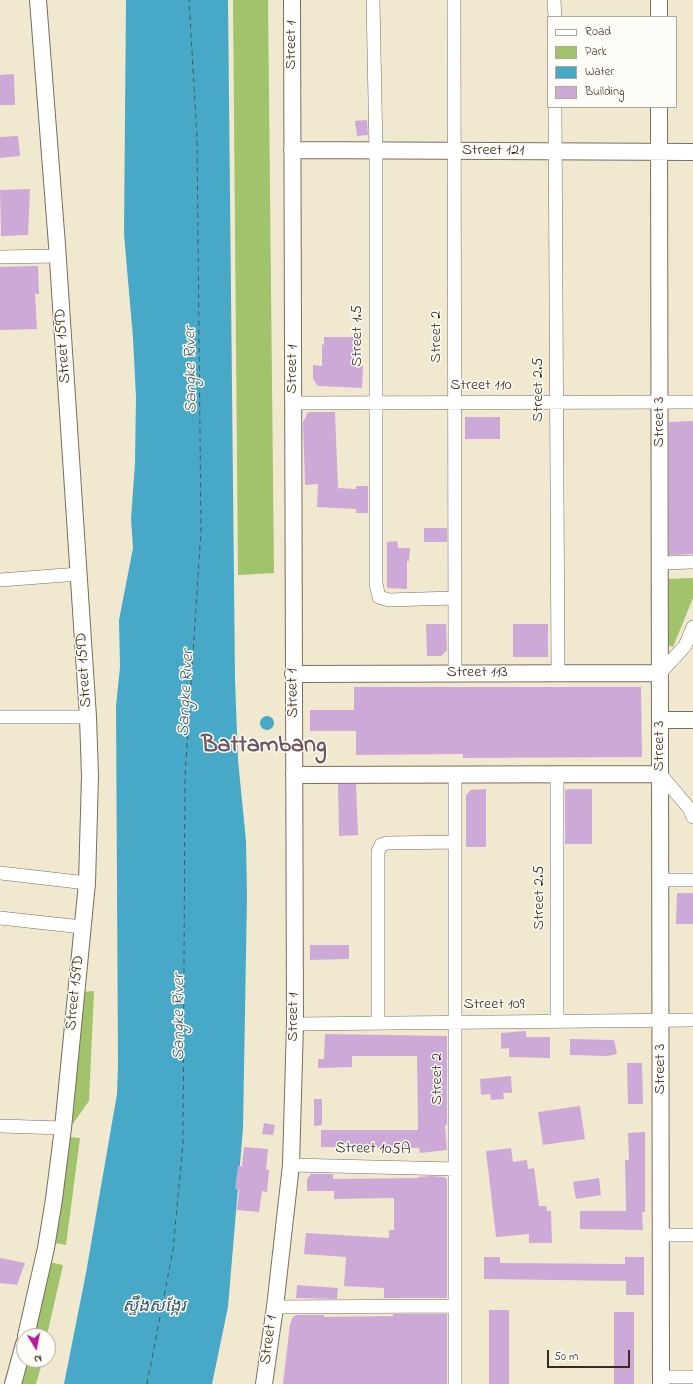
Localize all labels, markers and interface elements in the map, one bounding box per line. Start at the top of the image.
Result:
legend [547,16,677,108]
street label: Street 1 [282,20,302,70]
text: Road [585,23,611,41]
text: Park [585,43,607,61]
text: Water [585,63,614,81]
text: Building [585,83,624,101]
street label: Street 121 [462,141,524,161]
street label: Street 1.5 [348,305,368,367]
street label: Street 159D [52,308,76,384]
street label: Street 2 [427,311,447,363]
water label: Sangke River [181,326,203,414]
street label: Street 1 [283,344,303,394]
street label: Street 2.5 [529,358,549,422]
street label: Street 110 [450,376,512,396]
street label: Street 3 [650,397,670,447]
street label: Street 159D [73,632,97,708]
water label: Sangke River [175,649,199,737]
street label: Street 113 [446,663,508,683]
street label: Street 1 [284,668,304,718]
street label: Street 3 [650,721,670,771]
district label: Battambang [201,733,327,761]
street label: Street 2.5 [530,866,550,930]
street label: Street 159D [63,955,89,1031]
water label: Sangke River [170,973,190,1061]
street label: Street 1 [284,992,304,1042]
street label: Street 109 [463,995,525,1015]
street label: Street 3 [651,1044,671,1094]
street label: Street 2 [428,1053,448,1105]
street label: Street 105A [335,1140,411,1160]
water label: ស្ទឹងសង្កែរ [123,1298,185,1318]
street label: Street 1 [257,1314,283,1366]
north arrow [16,1328,56,1368]
scale bar [549,1342,632,1368]
text: 50 m [554,1348,578,1366]
text: N [33,1350,43,1367]

